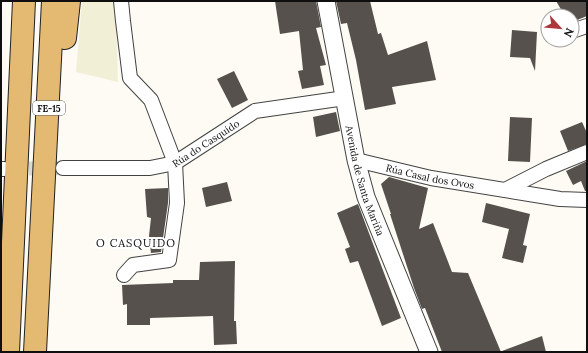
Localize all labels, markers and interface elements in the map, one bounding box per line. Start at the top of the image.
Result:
north arrow [540,8,580,48]
text: N [561,26,577,40]
road number: FE-15 [33,101,65,115]
street label: Rúa do Casquido [169,116,242,170]
street label: Avenida de Santa Mariña [343,123,388,238]
street label: Rúa Casal dos Ovos [385,161,476,192]
district label: O CASQUIDO [96,236,176,250]

